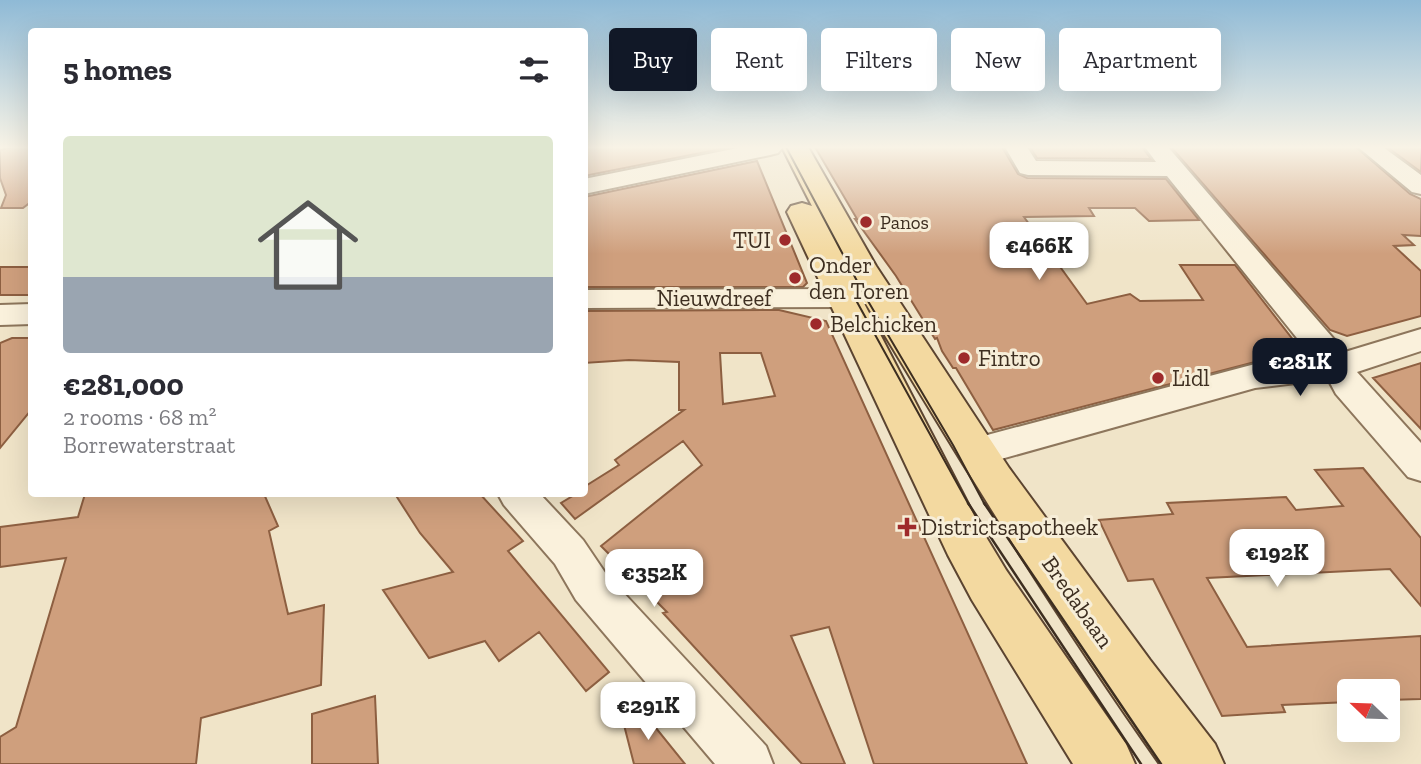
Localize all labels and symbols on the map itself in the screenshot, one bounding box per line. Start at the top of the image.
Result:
place label: Panos [880,211,929,234]
marker: Panos [858,214,874,230]
pin: €466K [990,222,1088,282]
place label: TUI [733,226,771,254]
marker: TUI [777,232,793,248]
place label: Onder den Toren [809,251,909,305]
marker: Onder den Toren [787,270,803,286]
street label: Nieuwdreef [656,284,773,312]
place label: Belchicken [830,310,937,338]
marker: Belchicken [808,316,824,332]
pin: €281K [1251,338,1349,398]
place label: Fintro [978,344,1040,372]
marker: Fintro [956,350,972,366]
place label: Lidl [1172,364,1210,392]
marker: Lidl [1150,370,1166,386]
place label: Districtsapotheek [921,513,1098,541]
marker: Districtsapotheek [899,519,915,535]
pin: €192K [1228,530,1326,589]
pin: €352K [605,550,703,609]
street label: Bredabaan [1036,551,1120,653]
north arrow [1337,679,1400,742]
pin: €291K [599,682,697,742]

